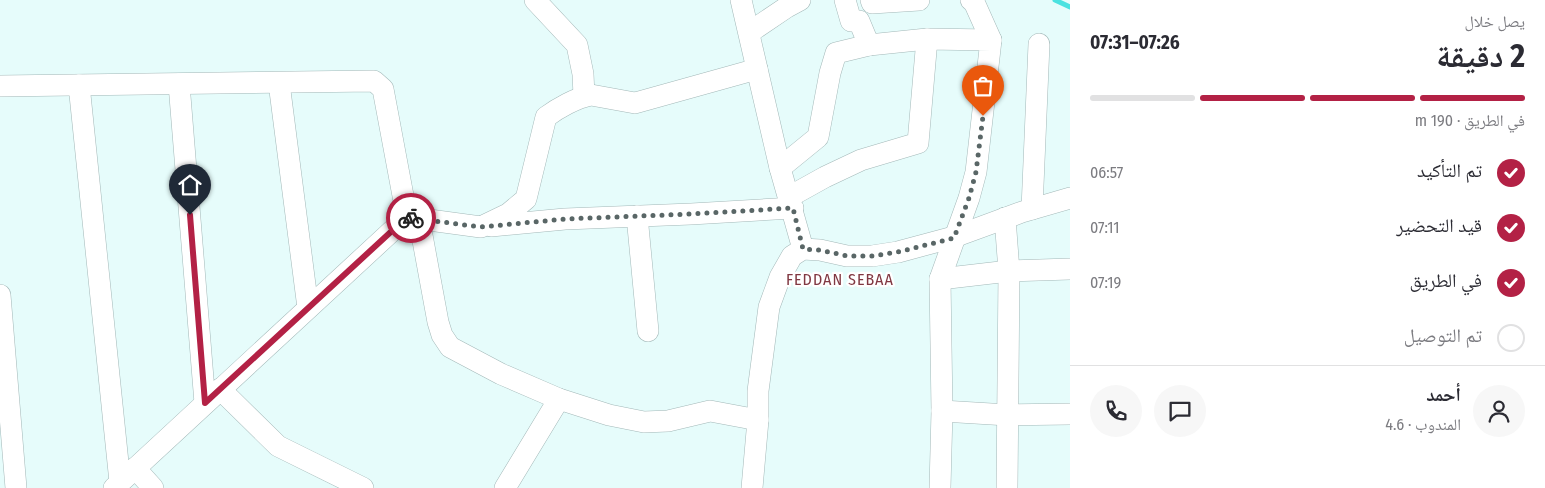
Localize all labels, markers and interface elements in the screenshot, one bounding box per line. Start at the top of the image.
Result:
text: يصل خلال [1464,12,1525,31]
text: 07:26–07:31 [1090,31,1180,54]
text: 2 دقيقة [1436,37,1525,75]
pin [962,65,1004,116]
icon: bag [969,72,997,100]
text: في الطريق · 190 m [1415,111,1525,130]
text: تم التأكيد [1417,159,1482,182]
icon: check [1497,159,1525,187]
text: 06:57 [1090,163,1123,182]
pin [169,164,211,215]
icon: home [176,171,204,199]
courier [386,193,436,243]
icon: bike [397,204,425,232]
text: قيد التحضير [1396,214,1482,237]
icon: check [1497,214,1525,242]
text: 07:11 [1090,218,1120,237]
text: في الطريق [1410,269,1482,292]
icon: check [1497,269,1525,297]
district label: FEDDAN SEBAA [786,270,894,289]
text: 07:19 [1090,273,1121,292]
text: تم التوصيل [1404,324,1482,347]
text: أحمد [1426,383,1461,406]
button: phone [1090,385,1142,437]
button: chat [1154,385,1206,437]
button: person [1473,385,1525,437]
text: المندوب · 4.6 [1385,415,1461,434]

